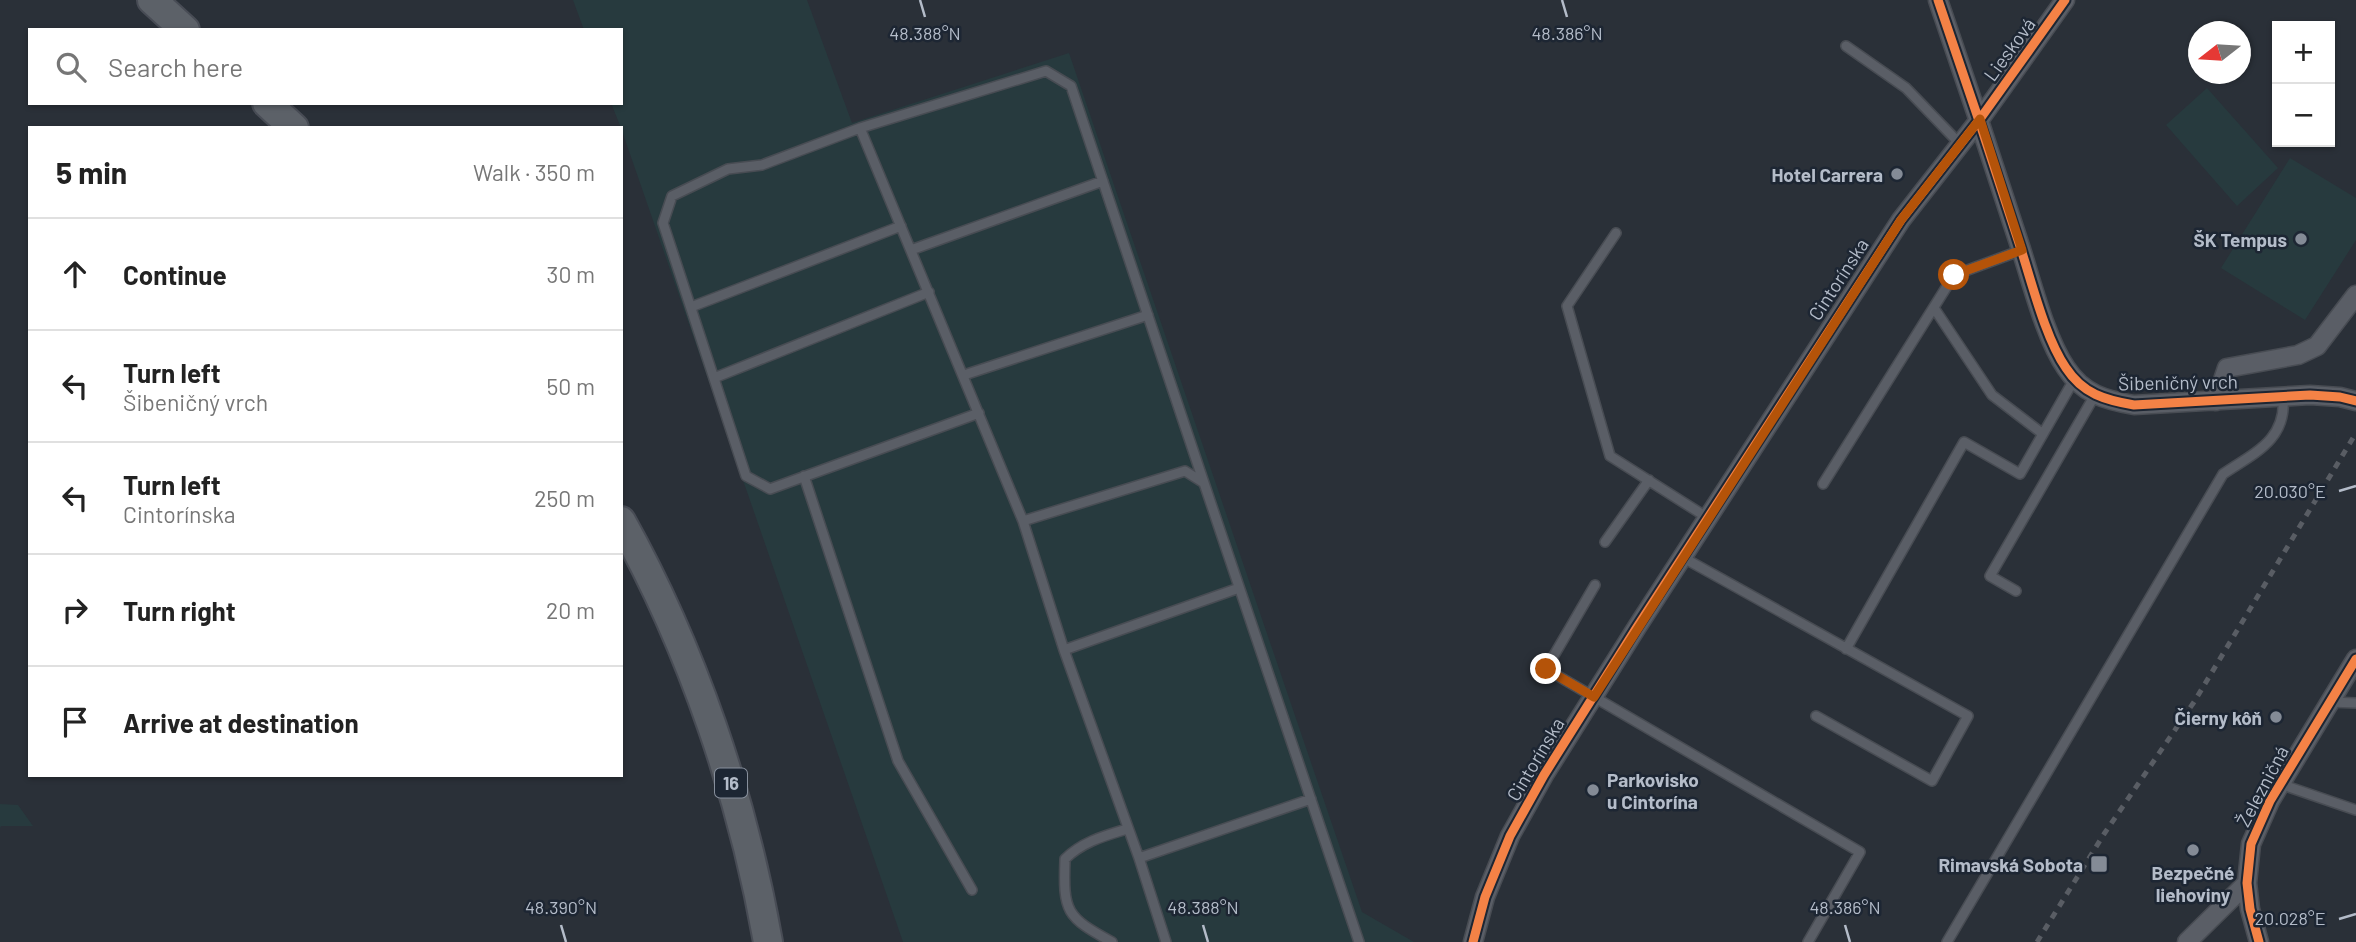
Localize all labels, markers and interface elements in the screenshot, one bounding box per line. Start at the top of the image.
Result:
street label: Liesková [1978,13,2040,85]
north arrow [2188,21,2251,84]
map controls [2272,21,2335,147]
button: + [2272,21,2335,84]
text: 48.388°N [889,22,961,44]
text: 48.386°N [1531,22,1603,44]
search box [28,28,623,105]
icon: search [52,48,90,86]
text: Search here [108,51,243,82]
button: − [2272,84,2335,147]
text: 5 min [56,154,127,190]
text: Walk · 350 m [473,158,595,186]
place label: Hotel Carrera [1771,163,1883,186]
marker: Hotel Carrera [1889,166,1905,182]
place label: ŠK Tempus [2194,228,2287,251]
marker: ŠK Tempus [2293,231,2309,247]
street label: Cintorínska [1803,234,1873,324]
icon: ahead [56,255,94,293]
text: Continue [123,259,227,290]
route start [1938,259,1969,290]
text: 30 m [547,260,595,288]
text: Turn left [123,357,221,388]
icon: left [56,367,94,405]
street label: Šibeničný vrch [2118,369,2238,395]
text: 50 m [547,372,595,400]
text: Šibeničný vrch [123,388,268,416]
text: Turn left [123,469,221,500]
icon: left [56,479,94,517]
text: 20.030°E [2254,480,2326,502]
text: 250 m [534,484,595,512]
text: Cintorínska [123,500,236,528]
icon: right [56,591,94,629]
text: Turn right [123,595,236,626]
text: 20 m [546,596,595,624]
route end [1530,653,1561,684]
icon: arrive [56,703,94,741]
place label: Čierny kôň [2175,706,2262,729]
text: Arrive at destination [123,707,359,738]
marker: Čierny kôň [2268,709,2284,725]
street label: Cintorínska [1501,713,1569,805]
street label: Železničná [2231,742,2293,830]
road number: 16 [715,768,747,798]
place label: Parkovisko u Cintorína [1607,768,1699,813]
marker: Parkovisko u Cintorína [1585,782,1601,798]
marker: Bezpečné liehoviny [2185,842,2201,858]
place label: Rimavská Sobota [1938,853,2083,876]
marker: Rimavská Sobota [2089,854,2109,874]
place label: Bezpečné liehoviny [2152,861,2234,906]
text: 48.390°N [525,896,597,918]
text: 48.388°N [1167,896,1239,918]
text: 48.386°N [1809,896,1881,918]
text: 20.028°E [2254,907,2326,929]

